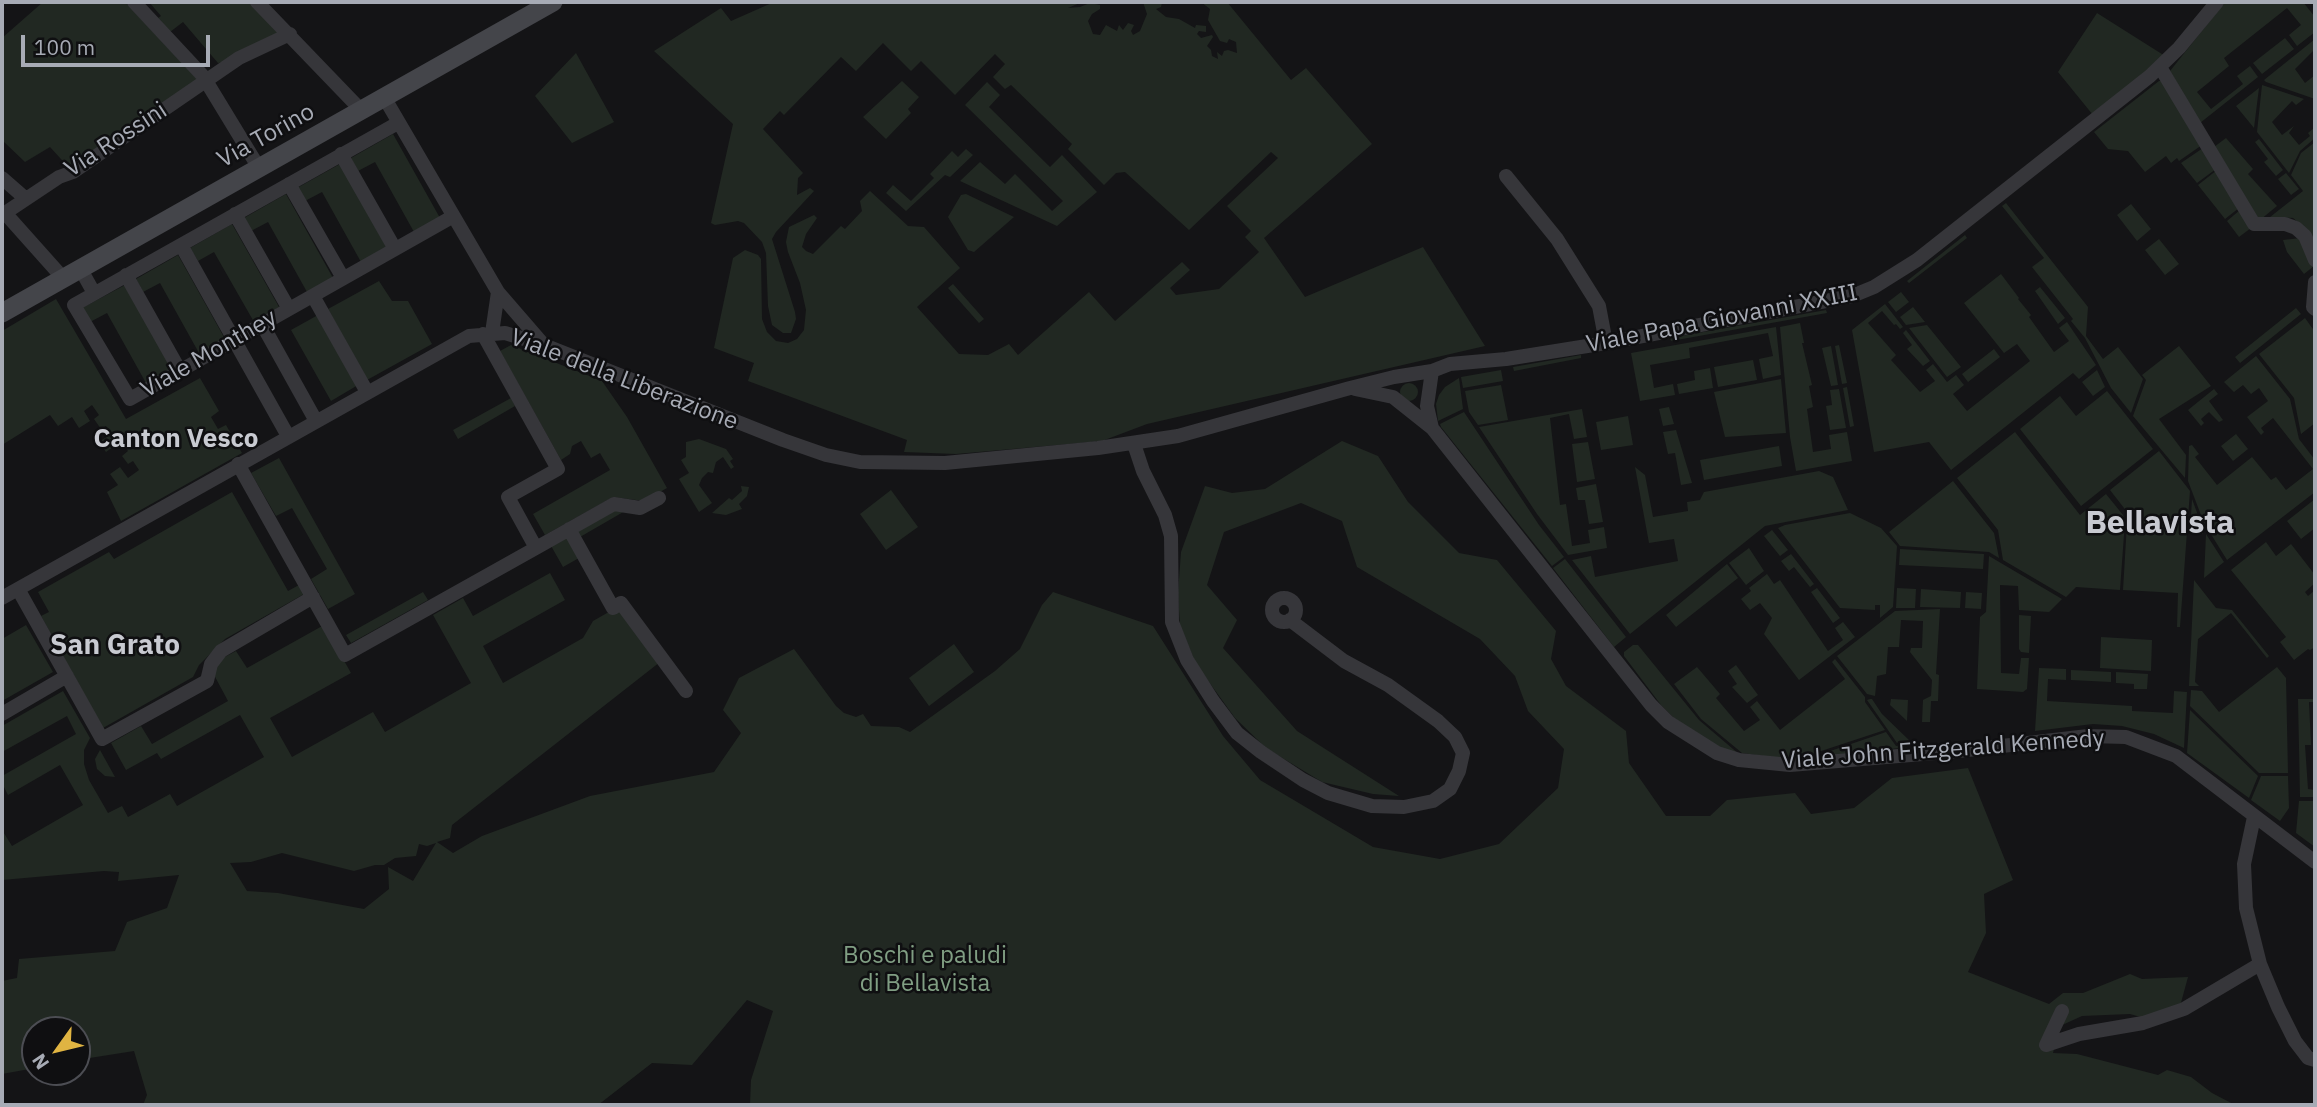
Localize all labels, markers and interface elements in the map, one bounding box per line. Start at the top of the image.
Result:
scale bar [24,21,214,65]
text: 100 m [34,33,95,61]
street label: Via Rossini [59,96,173,184]
street label: Via Torino [212,98,320,174]
street label: Viale Papa Giovanni XXIII [1584,279,1860,359]
street label: Viale Monthey [136,303,282,405]
street label: Viale della Liberazione [506,323,742,437]
district label: Canton Vesco [93,423,259,455]
district label: Bellavista [2085,505,2235,543]
district label: San Grato [50,629,180,663]
street label: Viale John Fitzgerald Kennedy [1780,724,2106,776]
park label: Boschi e paludi di Bellavista [843,942,1007,998]
north arrow [21,1016,91,1086]
text: N [26,1049,54,1074]

